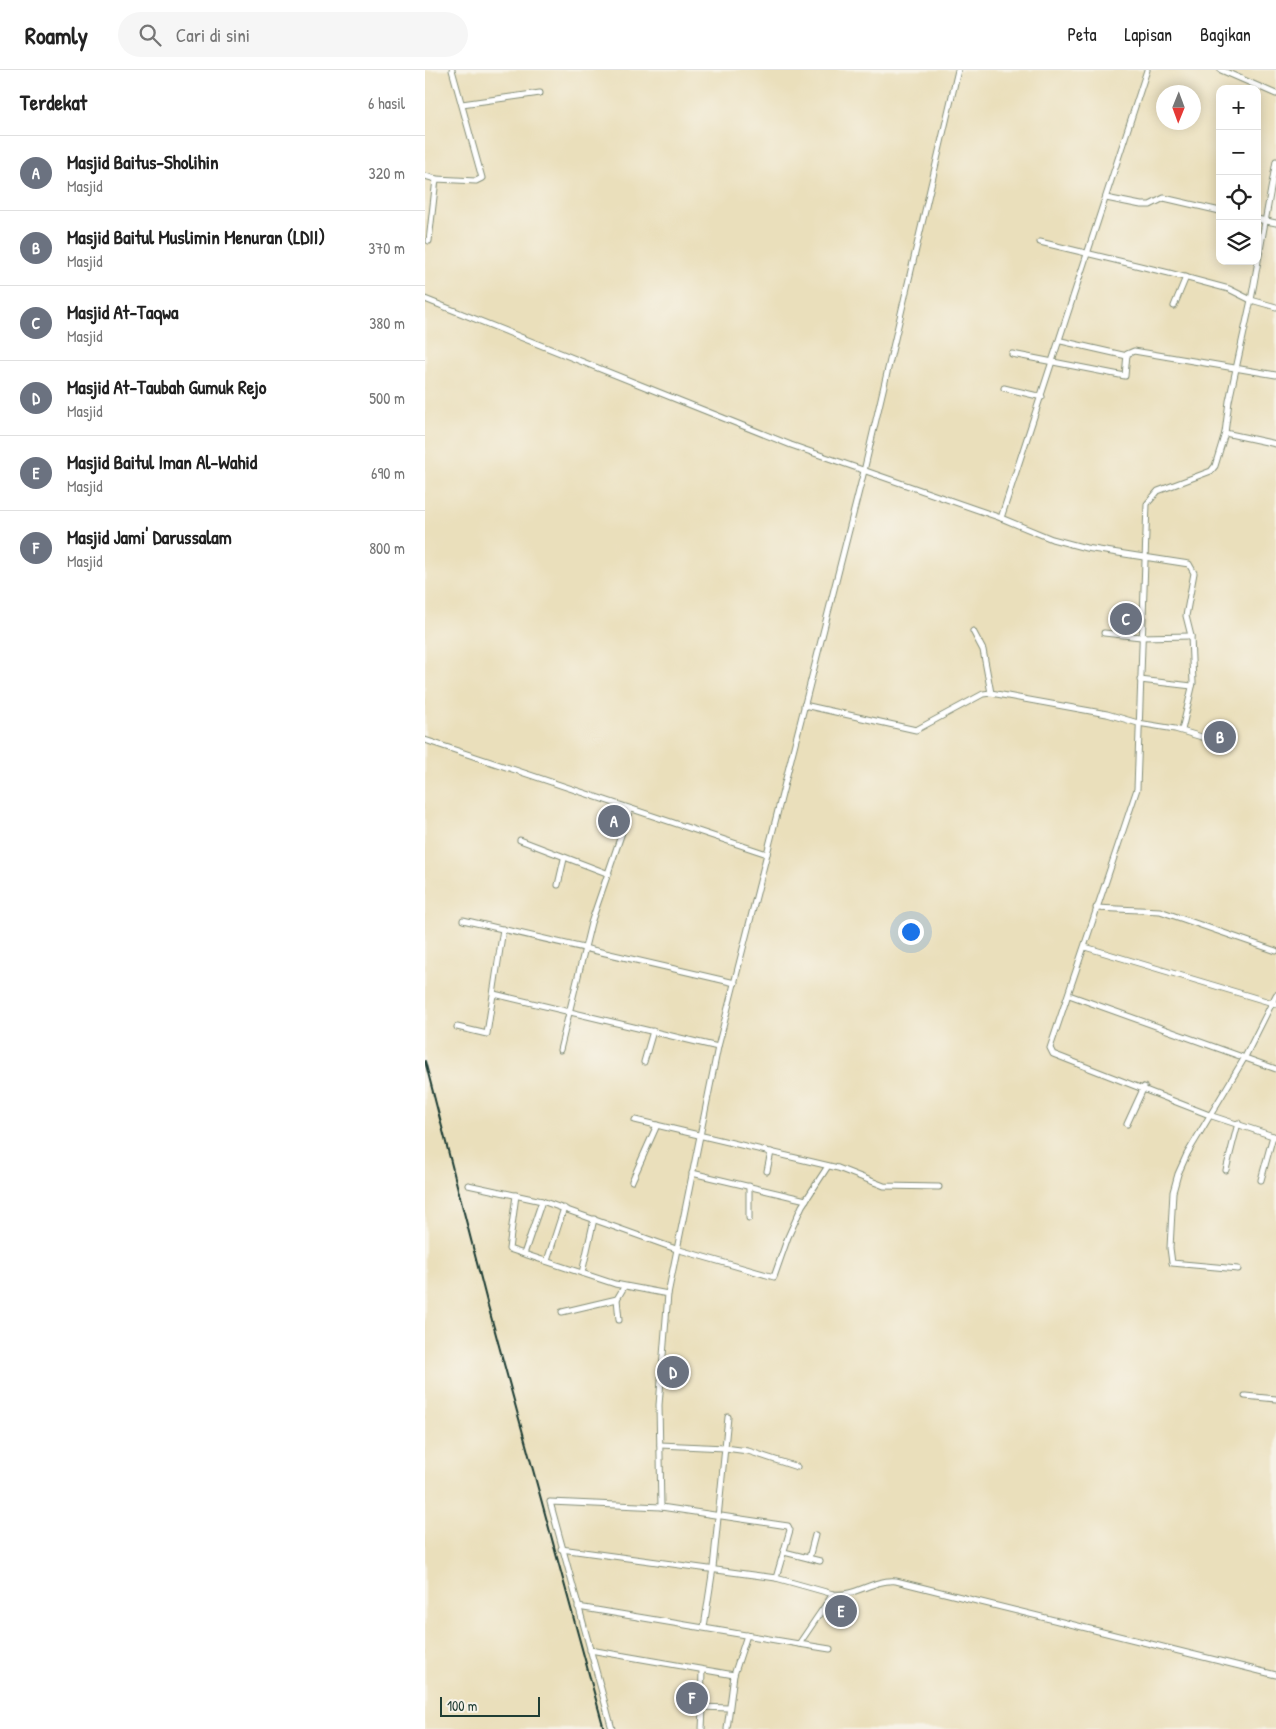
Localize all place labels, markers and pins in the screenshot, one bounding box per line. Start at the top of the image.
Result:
pin: C [1110,600,1142,638]
pin: B [1204,718,1236,756]
pin: A [598,802,630,840]
pin: D [657,1353,689,1391]
pin: E [825,1592,857,1630]
pin: F [676,1679,708,1717]

